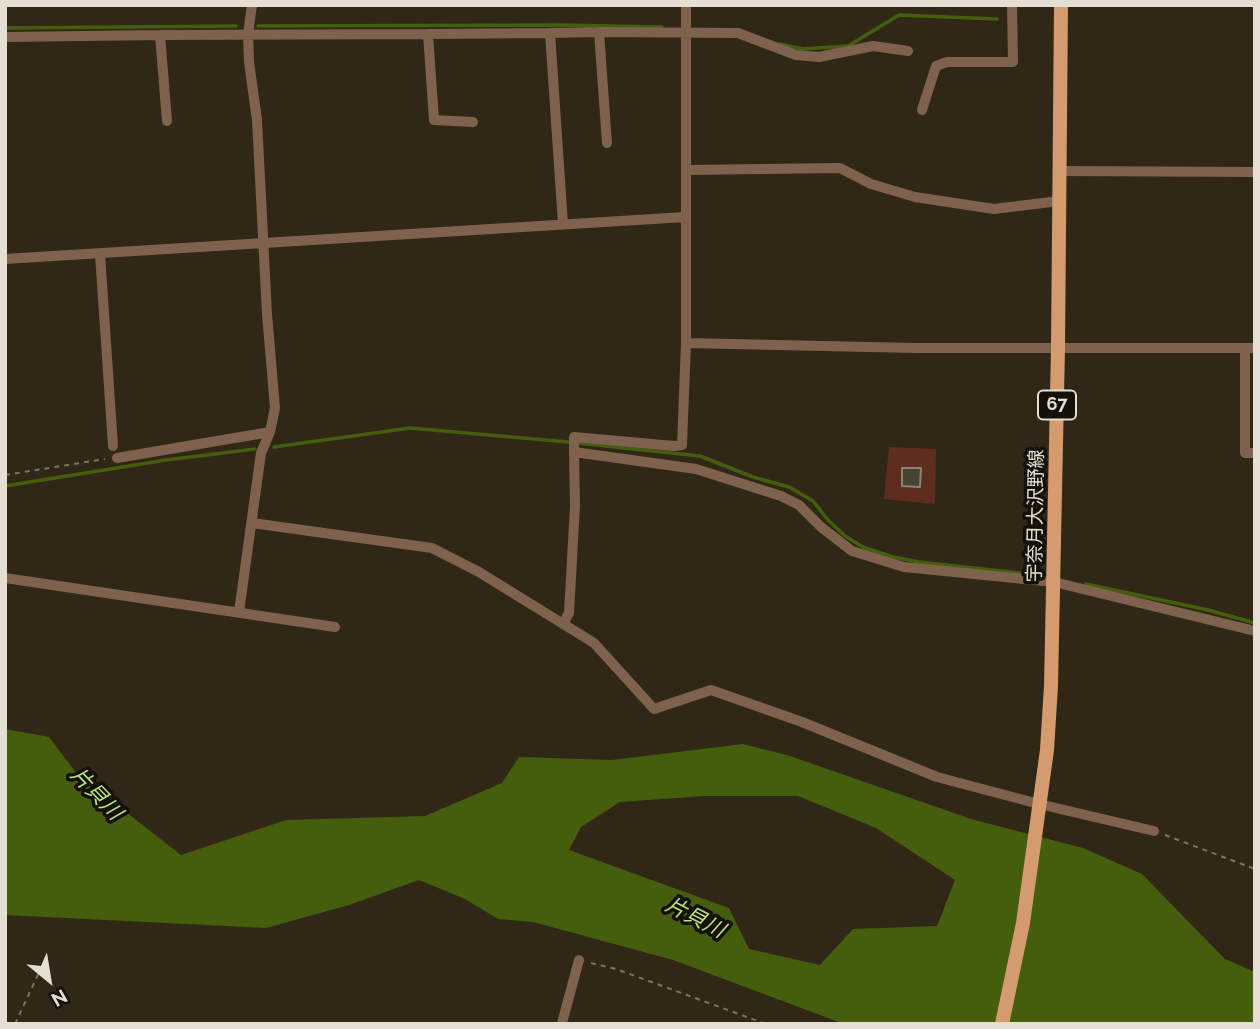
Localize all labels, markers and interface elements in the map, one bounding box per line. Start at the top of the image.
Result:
road number: 67 [1038,390,1076,419]
street label: 宇奈月大沢野線 [1023,449,1049,583]
water label: 片貝川 [65,763,127,825]
water label: 片貝川 [661,892,729,944]
north arrow [14,945,84,1015]
text: N [48,985,71,1011]

